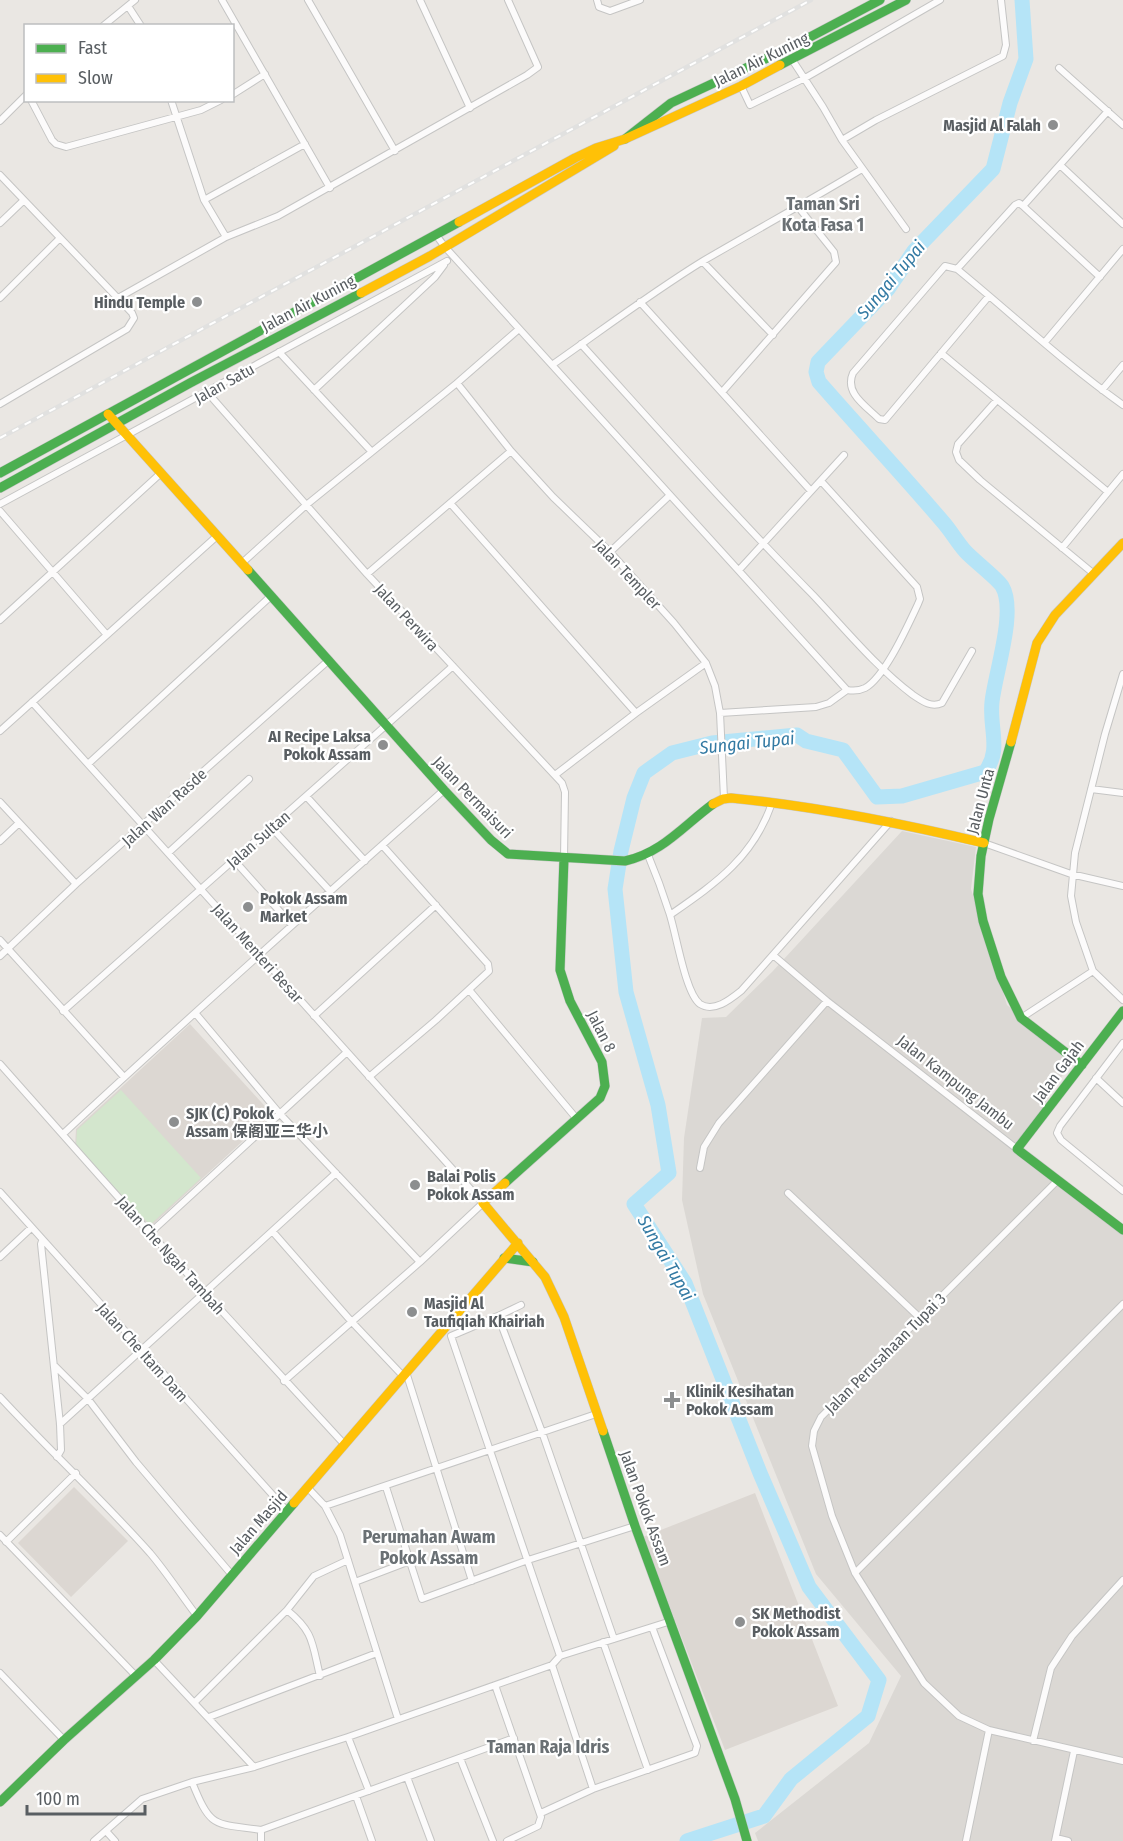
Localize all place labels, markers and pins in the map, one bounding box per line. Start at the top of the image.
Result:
place label: Masjid Al Falah [943,116,1041,135]
marker: Masjid Al Falah [1046,118,1060,132]
place label: Hindu Temple [94,293,185,312]
marker: Hindu Temple [190,295,204,309]
place label: AI Recipe Laksa Pokok Assam [267,727,371,764]
marker: AI Recipe Laksa Pokok Assam [376,738,390,752]
place label: Pokok Assam Market [260,889,347,926]
marker: Pokok Assam Market [241,900,255,914]
place label: SJK (C) Pokok Assam 保阁亚三华小 [185,1104,328,1141]
marker: SJK (C) Pokok Assam 保阁亚三华小 [167,1115,181,1129]
place label: Balai Polis Pokok Assam [427,1167,514,1204]
marker: Balai Polis Pokok Assam [408,1178,422,1192]
place label: Masjid Al Taufiqiah Khairiah [424,1294,545,1331]
marker: Masjid Al Taufiqiah Khairiah [405,1305,419,1319]
place label: Klinik Kesihatan Pokok Assam [686,1382,794,1419]
marker: Klinik Kesihatan Pokok Assam [663,1391,681,1409]
place label: SK Methodist Pokok Assam [752,1604,841,1641]
marker: SK Methodist Pokok Assam [733,1615,747,1629]

